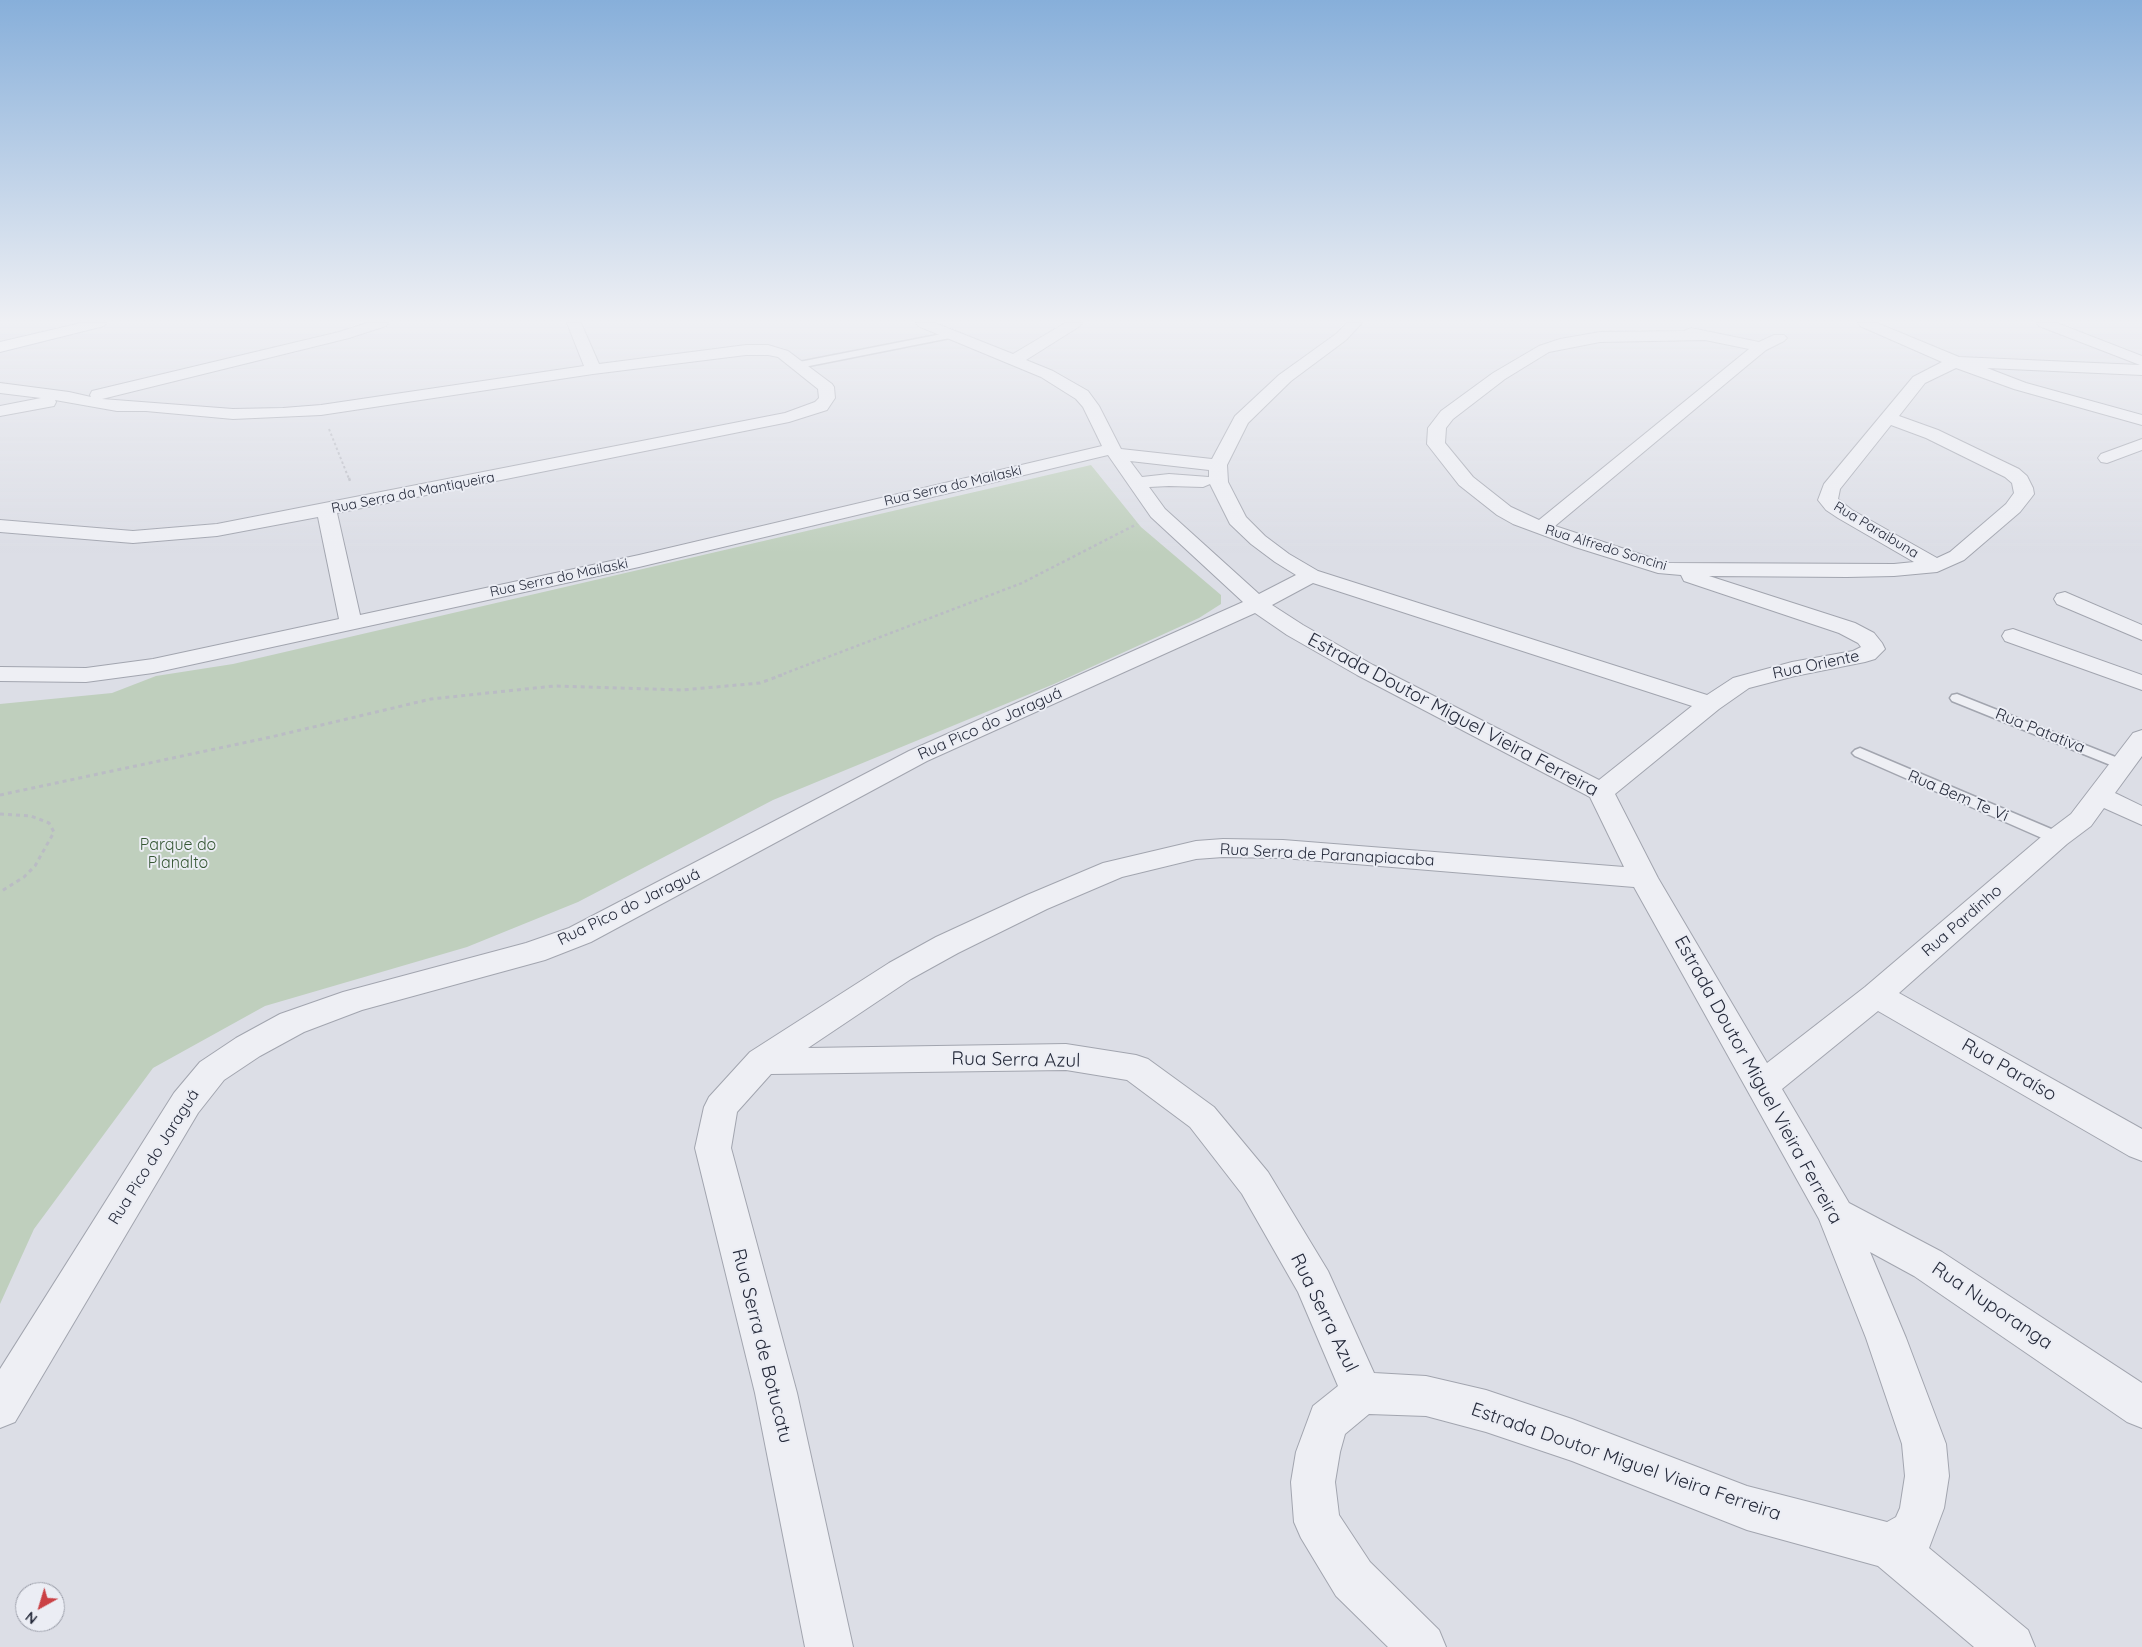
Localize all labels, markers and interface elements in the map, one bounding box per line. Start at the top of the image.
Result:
street label: Rua Serra do Mailaski [883,462,1023,510]
street label: Rua Serra da Mantiqueira [330,469,496,517]
street label: Rua Paraibuna [1831,498,1921,562]
street label: Rua Alfredo Soncini [1543,521,1669,575]
street label: Rua Serra do Mailaski [488,555,630,601]
street label: Estrada Doutor Miguel Vieira Ferreira [1304,628,1602,802]
street label: Rua Oriente [1771,646,1861,684]
street label: Rua Pico do Jaraguá [915,684,1065,764]
street label: Rua Patativa [1992,704,2088,758]
street label: Rua Bem Te Vi [1905,766,2011,826]
park label: Parque do Planalto [140,835,216,873]
street label: Rua Serra de Paranapiacaba [1219,840,1435,870]
street label: Rua Pico do Jaraguá [555,864,703,950]
street label: Rua Pardinho [1918,881,2006,961]
street label: Estrada Doutor Miguel Vieira Ferreira [1669,932,1847,1228]
street label: Rua Paraíso [1957,1034,2061,1106]
street label: Rua Serra Azul [951,1047,1081,1073]
street label: Rua Pico do Jaraguá [105,1086,203,1228]
street label: Rua Serra de Botucatu [727,1246,797,1446]
street label: Rua Serra Azul [1285,1250,1363,1376]
street label: Rua Nuporanga [1927,1257,2057,1355]
street label: Estrada Doutor Miguel Vieira Ferreira [1468,1398,1784,1526]
north arrow [15,1582,65,1632]
text: N [22,1608,41,1628]

